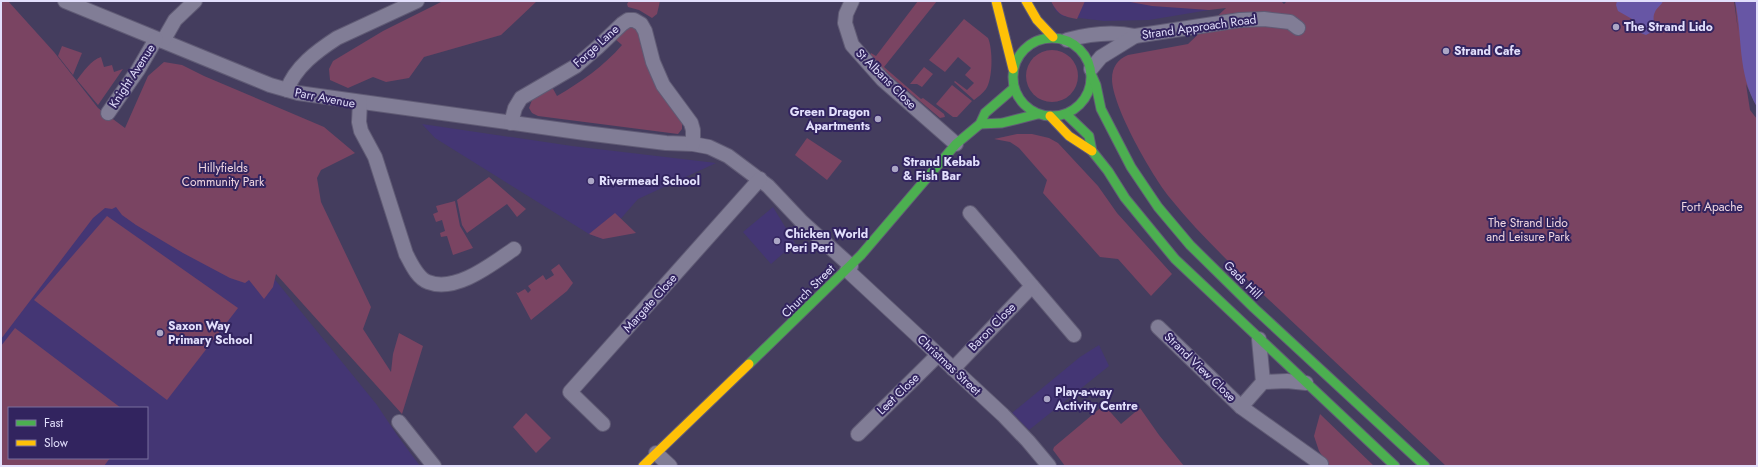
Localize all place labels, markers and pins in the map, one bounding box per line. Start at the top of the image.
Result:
place label: The Strand Lido [1624,18,1713,36]
marker: The Strand Lido [1611,22,1621,32]
place label: Strand Cafe [1454,42,1521,60]
marker: Strand Cafe [1441,46,1451,56]
place label: Green Dragon Apartments [790,103,871,135]
marker: Green Dragon Apartments [873,114,883,124]
place label: Strand Kebab & Fish Bar [903,153,980,185]
marker: Strand Kebab & Fish Bar [890,164,900,174]
place label: Rivermead School [599,172,700,190]
marker: Rivermead School [586,176,596,186]
place label: Chicken World Peri Peri [785,225,868,257]
marker: Chicken World Peri Peri [772,236,782,246]
place label: Saxon Way Primary School [168,317,253,349]
marker: Saxon Way Primary School [155,328,165,338]
place label: Play-a-way Activity Centre [1054,383,1138,415]
marker: Play-a-way Activity Centre [1042,394,1052,404]

